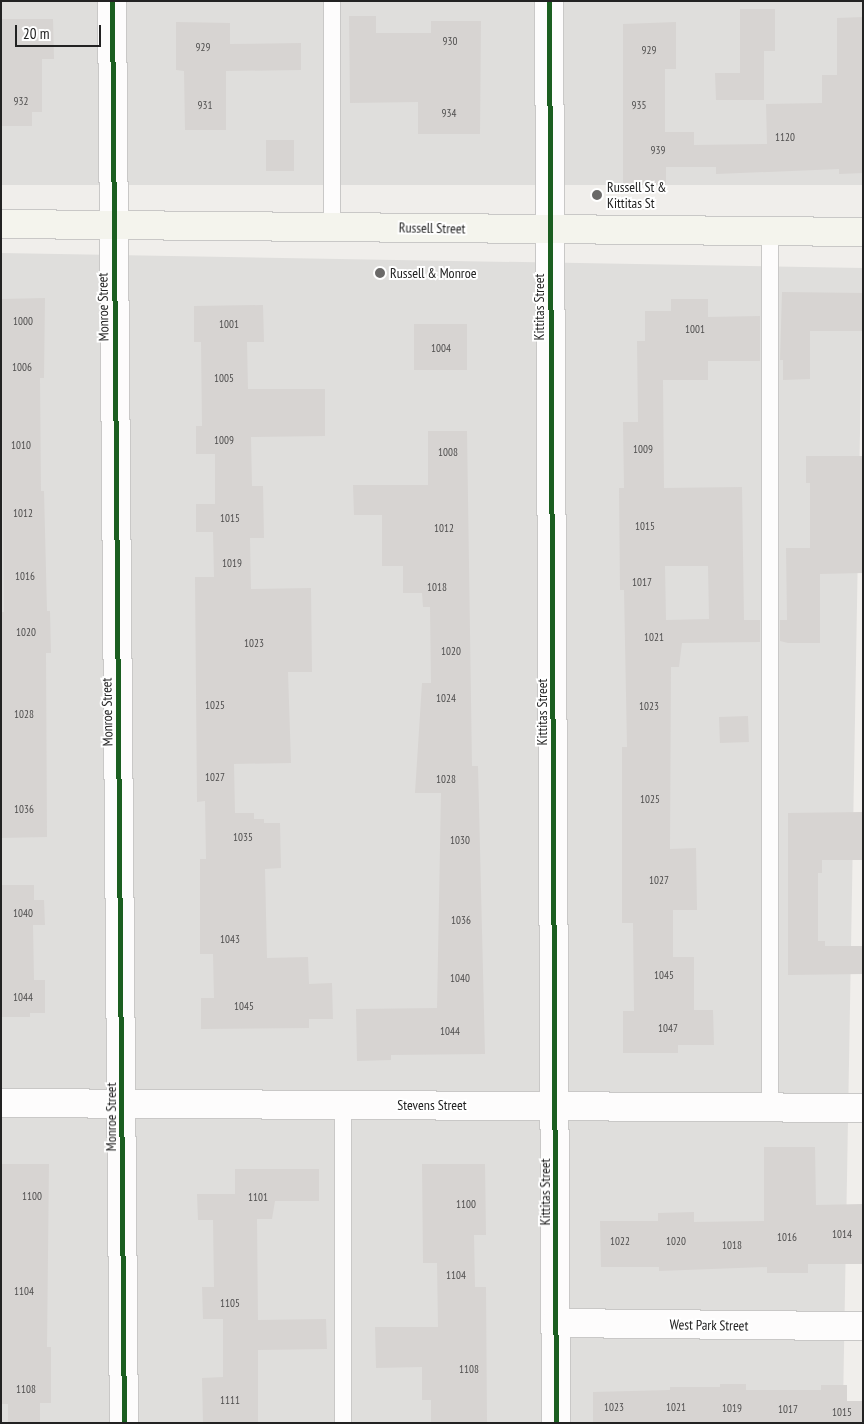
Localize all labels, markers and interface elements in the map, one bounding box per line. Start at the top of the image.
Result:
scale bar [18,15,104,47]
text: 20 m [23,24,49,43]
house number: 930 [443,34,457,48]
house number: 929 [196,40,210,54]
house number: 929 [642,43,656,57]
house number: 932 [14,94,28,108]
house number: 931 [198,98,212,112]
house number: 935 [632,98,646,112]
house number: 934 [442,106,456,120]
house number: 1120 [775,130,795,144]
house number: 939 [651,143,665,157]
place label: Russell St & Kittitas St [607,179,667,212]
marker: Russell St & Kittitas St [591,189,603,201]
street label: Russell Street [399,219,465,237]
place label: Russell & Monroe [390,265,476,281]
marker: Russell & Monroe [374,267,386,279]
street label: Monroe Street [94,272,112,342]
street label: Kittitas Street [531,274,547,340]
house number: 1000 [13,314,33,328]
house number: 1001 [219,317,239,331]
house number: 1001 [685,322,705,336]
house number: 1004 [431,341,451,355]
house number: 1006 [12,360,32,374]
house number: 1005 [214,371,234,385]
house number: 1009 [214,433,234,447]
house number: 1010 [11,438,31,452]
house number: 1009 [633,442,653,456]
house number: 1008 [438,445,458,459]
house number: 1012 [13,506,33,520]
house number: 1015 [220,511,240,525]
house number: 1015 [635,519,655,533]
house number: 1012 [434,521,454,535]
house number: 1019 [222,556,242,570]
house number: 1016 [15,569,35,583]
house number: 1017 [632,575,652,589]
house number: 1018 [427,580,447,594]
house number: 1020 [16,625,36,639]
house number: 1021 [644,630,664,644]
house number: 1023 [244,636,264,650]
house number: 1020 [441,644,461,658]
street label: Monroe Street [98,677,116,747]
street label: Kittitas Street [534,679,550,745]
house number: 1024 [436,691,456,705]
house number: 1025 [205,698,225,712]
house number: 1023 [639,699,659,713]
house number: 1028 [14,707,34,721]
house number: 1027 [205,770,225,784]
house number: 1028 [436,772,456,786]
house number: 1025 [640,792,660,806]
house number: 1036 [14,802,34,816]
house number: 1035 [233,830,253,844]
house number: 1030 [450,833,470,847]
house number: 1027 [649,873,669,887]
house number: 1040 [13,906,33,920]
house number: 1036 [451,913,471,927]
house number: 1043 [220,932,240,946]
house number: 1045 [654,968,674,982]
house number: 1040 [450,971,470,985]
house number: 1044 [13,990,33,1004]
house number: 1045 [234,999,254,1013]
house number: 1047 [658,1021,678,1035]
house number: 1044 [440,1024,460,1038]
street label: Monroe Street [103,1083,119,1151]
street label: Stevens Street [397,1097,467,1113]
street label: Kittitas Street [537,1159,553,1225]
house number: 1100 [22,1189,42,1203]
house number: 1101 [248,1190,268,1204]
house number: 1100 [456,1197,476,1211]
house number: 1014 [832,1227,852,1241]
house number: 1016 [777,1230,797,1244]
house number: 1022 [610,1234,630,1248]
house number: 1020 [666,1234,686,1248]
house number: 1018 [722,1238,742,1252]
house number: 1104 [446,1268,466,1282]
house number: 1104 [14,1284,34,1298]
house number: 1105 [220,1296,240,1310]
street label: West Park Street [669,1316,749,1334]
house number: 1108 [459,1362,479,1376]
house number: 1108 [16,1382,36,1396]
house number: 1111 [220,1393,240,1407]
house number: 1023 [604,1400,624,1414]
house number: 1021 [666,1400,686,1414]
house number: 1019 [722,1401,742,1415]
house number: 1017 [778,1402,798,1416]
house number: 1015 [832,1405,852,1419]

